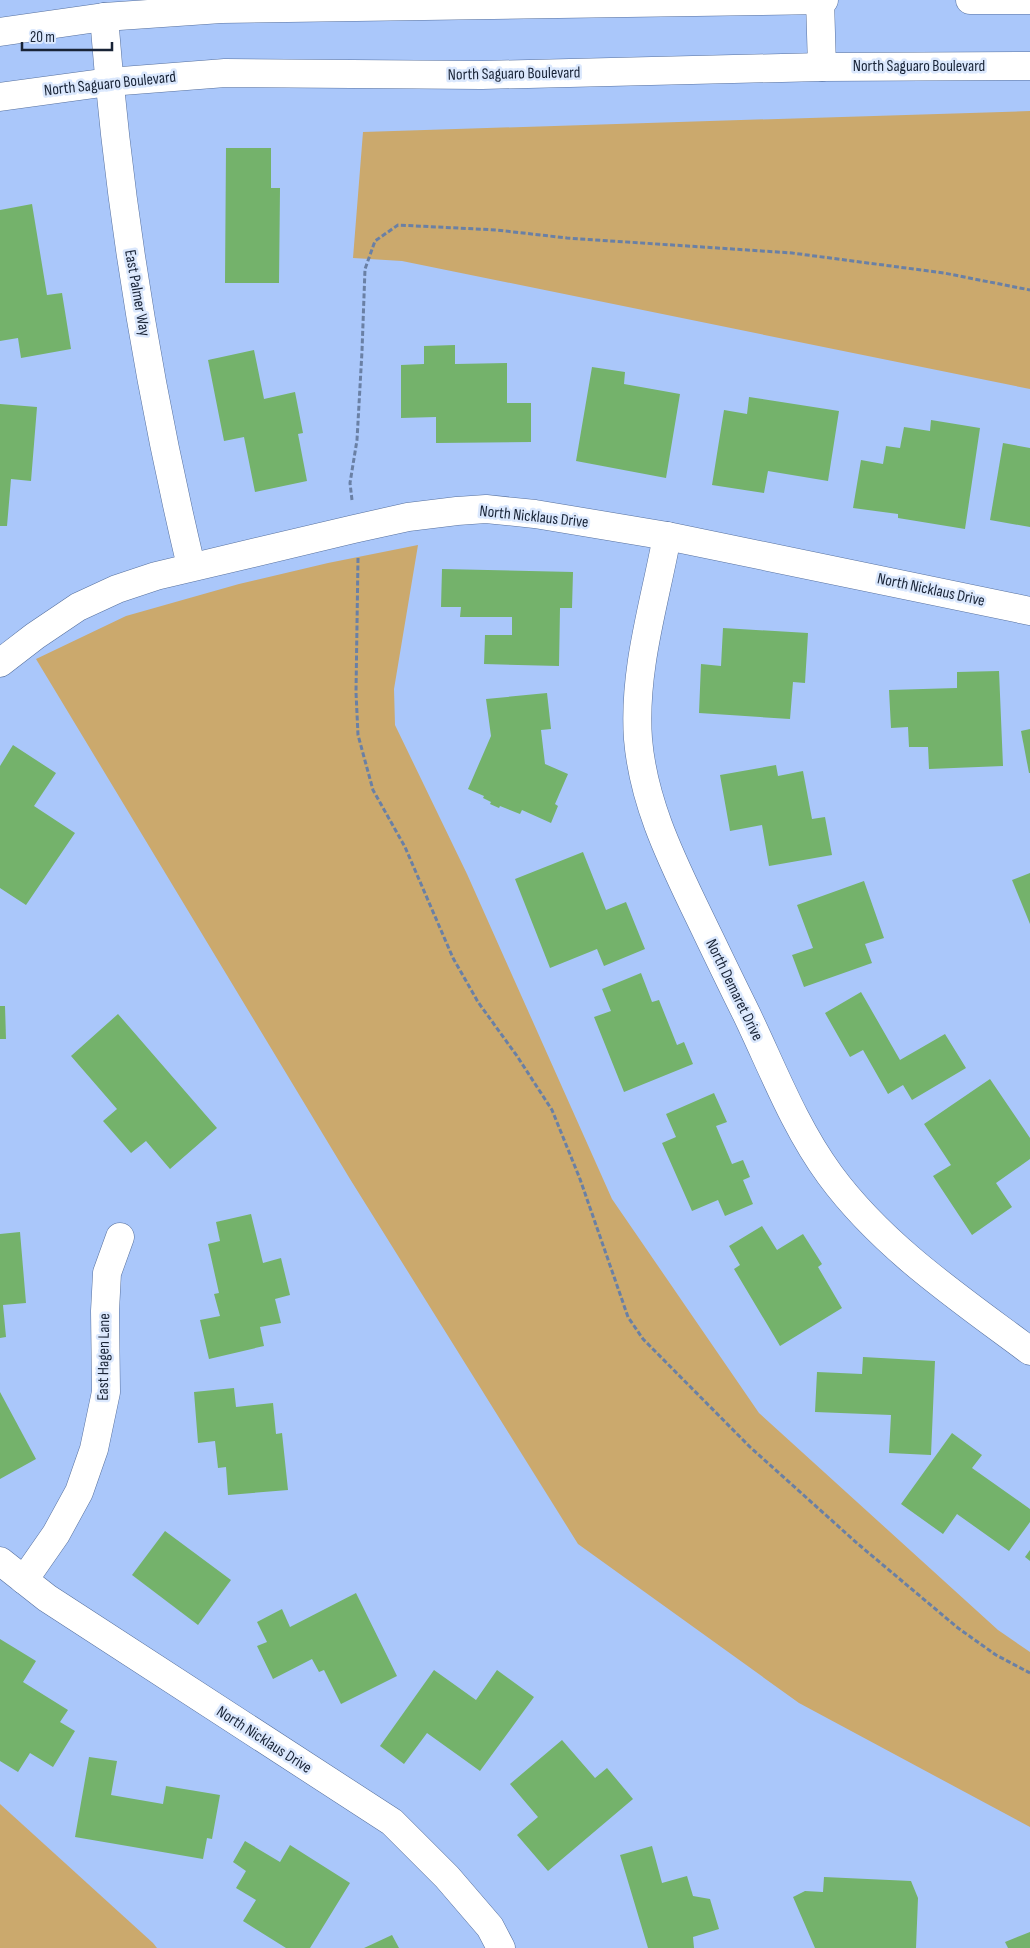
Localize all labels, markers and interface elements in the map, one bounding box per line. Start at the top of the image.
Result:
scale bar [22,20,112,52]
text: 20 m [30,28,55,47]
street label: North Saguaro Boulevard [853,57,985,76]
street label: North Saguaro Boulevard [448,63,580,85]
street label: North Saguaro Boulevard [43,68,177,100]
street label: East Palmer Way [120,248,154,338]
street label: North Nicklaus Drive [479,502,589,532]
street label: North Nicklaus Drive [875,569,987,611]
street label: North Demaret Drive [701,936,767,1044]
street label: East Hagen Lane [94,1313,114,1401]
street label: North Nicklaus Drive [213,1702,315,1778]

